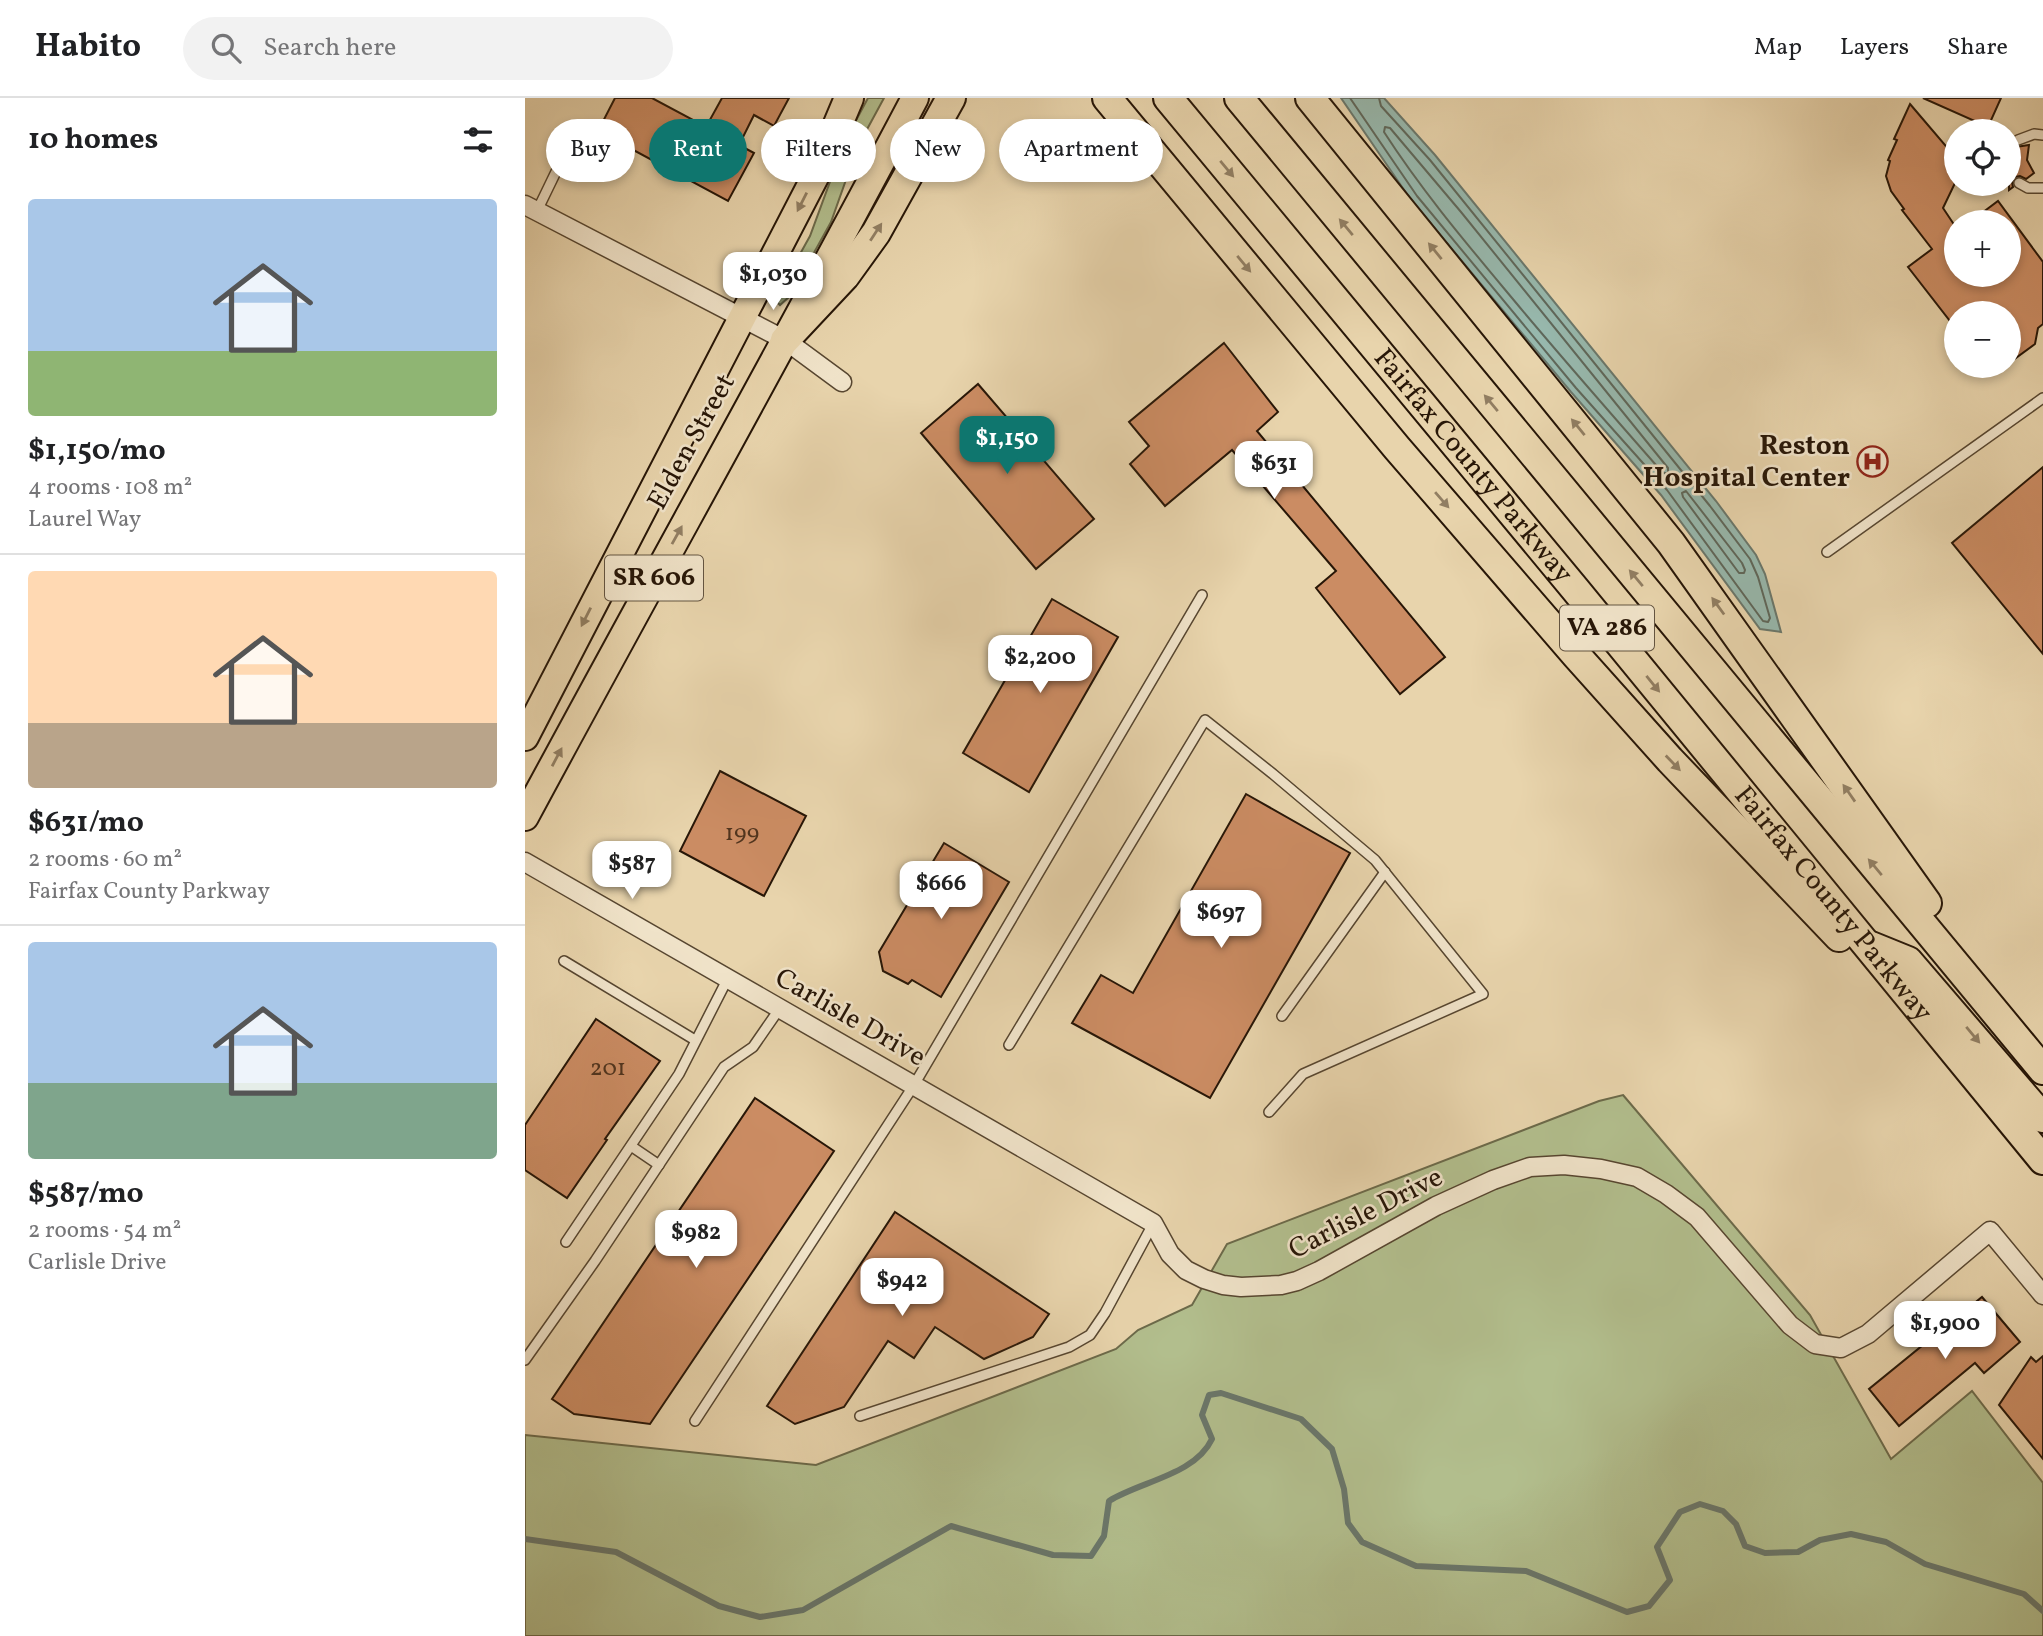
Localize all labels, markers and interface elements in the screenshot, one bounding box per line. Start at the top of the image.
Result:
search box [183,17,673,80]
text: Habito [35,25,141,71]
icon: search [207,29,245,67]
text: Search here [263,30,396,66]
text: Map [1754,31,1802,65]
text: Layers [1840,31,1909,65]
text: Share [1947,31,2008,65]
text: 10 homes [28,119,158,161]
chip: Buy [546,119,635,182]
chip: Rent [649,119,747,182]
chip: Filters [761,119,876,182]
chip: New [890,119,985,182]
chip: Apartment [999,119,1163,182]
map controls [1944,119,2021,378]
button: locate [1944,119,2021,196]
icon: filters [459,121,497,159]
one-way arrow [1219,161,1234,178]
one-way arrow [796,192,808,212]
button: + [1944,210,2021,287]
one-way arrow [1339,219,1354,236]
one-way arrow [870,222,883,242]
one-way arrow [1427,242,1442,260]
icon: home [200,245,326,371]
pin: $1,030 [716,252,830,312]
one-way arrow [1236,256,1251,273]
text: $1,030 [739,259,807,291]
button: − [1944,301,2021,378]
street label: Fairfax County Parkway [1364,340,1582,592]
street label: Elden Street [639,367,745,517]
one-way arrow [1484,394,1499,411]
pin: $1,150 [950,416,1064,476]
one-way arrow [1570,419,1585,437]
text: $1,150 [976,423,1038,455]
place label: Reston Hospital Center [1643,427,1850,498]
text: $1,150/mo [28,430,166,472]
pin: $631 [1233,442,1315,501]
hospital icon: Reston Hospital Center [1856,445,1890,479]
text: $631 [1251,448,1297,480]
text: 4 rooms · 108 m² [28,472,192,504]
one-way arrow [1434,491,1450,509]
text: Laurel Way [28,504,141,536]
one-way arrow [671,526,683,545]
road number: SR 606 [605,556,703,600]
one-way arrow [1629,569,1644,586]
one-way arrow [1711,597,1725,616]
road number: VA 286 [1560,606,1654,650]
one-way arrow [581,607,592,627]
icon: home [200,617,326,743]
pin: $2,200 [983,636,1097,695]
text: $2,200 [1004,642,1076,674]
one-way arrow [1646,675,1661,693]
one-way arrow [551,747,563,767]
one-way arrow [1665,754,1682,771]
street label: Fairfax County Parkway [1725,778,1942,1030]
one-way arrow [1842,784,1856,802]
text: $631/mo [28,802,144,844]
house number: 199 [725,817,759,851]
pin: $587 [591,842,673,901]
text: 2 rooms · 60 m² [28,844,182,876]
text: $587 [608,848,656,880]
one-way arrow [1868,858,1883,875]
pin: $666 [900,862,982,921]
text: $666 [916,868,966,900]
text: Fairfax County Parkway [28,876,270,908]
pin: $697 [1180,890,1262,950]
text: $697 [1196,897,1246,929]
street label: Carlisle Drive [767,959,933,1077]
icon: home [200,988,326,1114]
one-way arrow [1965,1027,1980,1044]
house number: 201 [590,1052,626,1086]
street label: Carlisle Drive [1282,1158,1450,1270]
text: $587/mo [28,1173,144,1215]
pin: $982 [655,1210,737,1270]
text: 2 rooms · 54 m² [28,1215,181,1247]
text: $982 [671,1217,721,1249]
text: Carlisle Drive [28,1247,166,1279]
pin: $942 [861,1258,943,1318]
text: $942 [876,1265,928,1297]
pin: $1,900 [1888,1302,2002,1361]
text: $1,900 [1910,1308,1980,1340]

